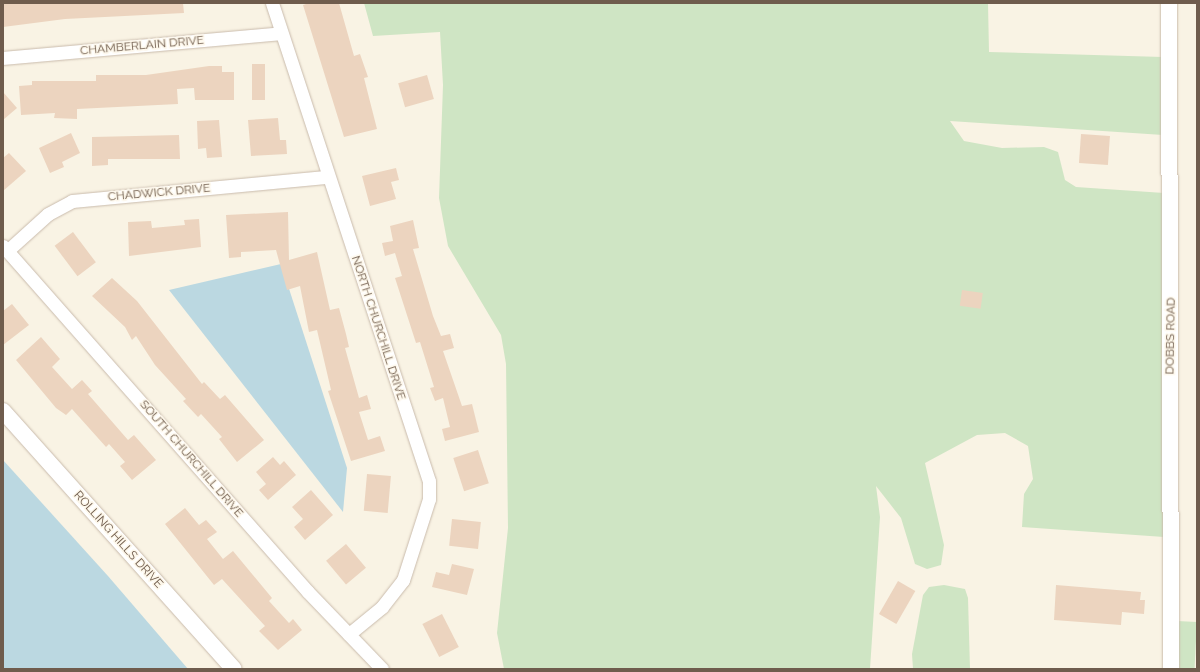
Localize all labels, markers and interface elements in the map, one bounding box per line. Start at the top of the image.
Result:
street label: CHAMBERLAIN DRIVE [80,33,204,59]
street label: CHADWICK DRIVE [107,181,211,205]
street label: NORTH CHURCHILL DRIVE [348,254,408,402]
street label: DOBBS ROAD [1163,297,1179,375]
street label: SOUTH CHURCHILL DRIVE [136,397,246,521]
street label: ROLLING HILLS DRIVE [71,488,165,592]

